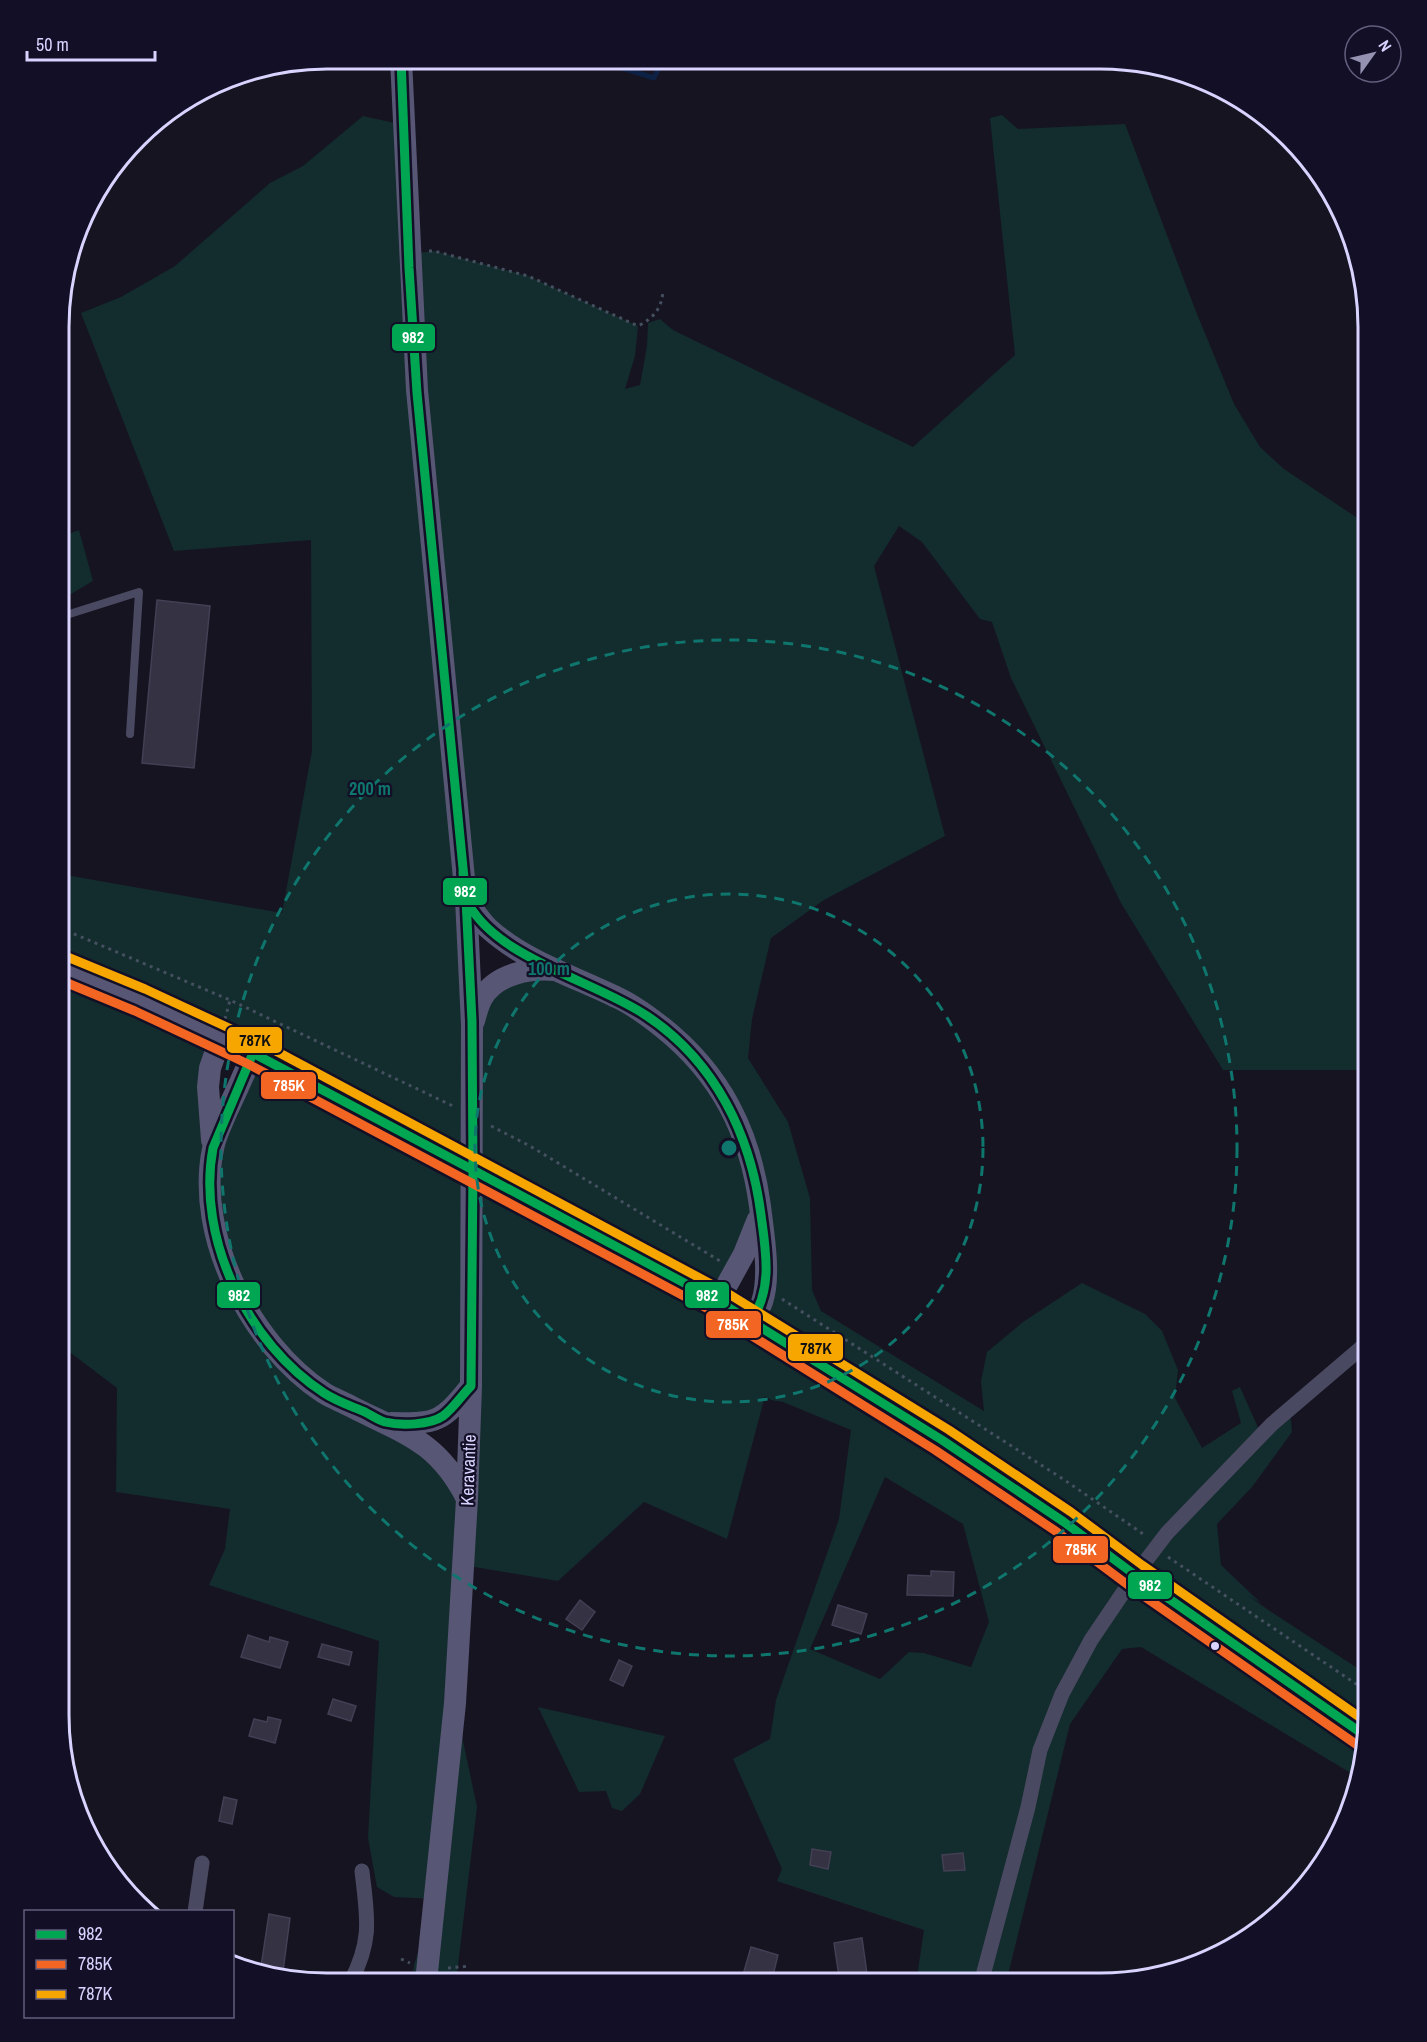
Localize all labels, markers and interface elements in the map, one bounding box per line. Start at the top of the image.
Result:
scale bar [27,24,154,62]
north arrow [1343,24,1403,84]
text: 50 m [36,32,69,57]
text: N [1374,36,1397,56]
line badge: 982 [391,323,436,352]
text: 982 [402,326,424,348]
text: 200 m [349,776,391,801]
line badge: 982 [442,877,488,906]
text: 982 [454,880,476,902]
text: 100 m [528,956,570,981]
line badge: 787K [226,1026,283,1054]
text: 787K [239,1029,271,1051]
line badge: 785K [260,1071,317,1100]
text: 785K [273,1074,305,1096]
centre of rings [719,1138,739,1158]
line badge: 982 [216,1281,261,1309]
line badge: 982 [684,1281,730,1309]
text: 982 [228,1284,250,1306]
text: 982 [696,1284,718,1306]
line badge: 785K [705,1310,762,1339]
text: 785K [717,1313,749,1335]
line badge: 787K [787,1333,844,1362]
text: 787K [800,1337,832,1359]
street label: Keravantie [454,1434,482,1506]
line badge: 785K [1052,1535,1109,1564]
text: 785K [1065,1538,1097,1560]
line badge: 982 [1127,1571,1173,1600]
text: 982 [1139,1574,1161,1596]
unlabelled marker [1209,1640,1221,1652]
legend [24,1910,234,2018]
text: 982 [78,1921,103,1946]
text: 785K [78,1951,113,1976]
text: 787K [78,1981,113,2006]

